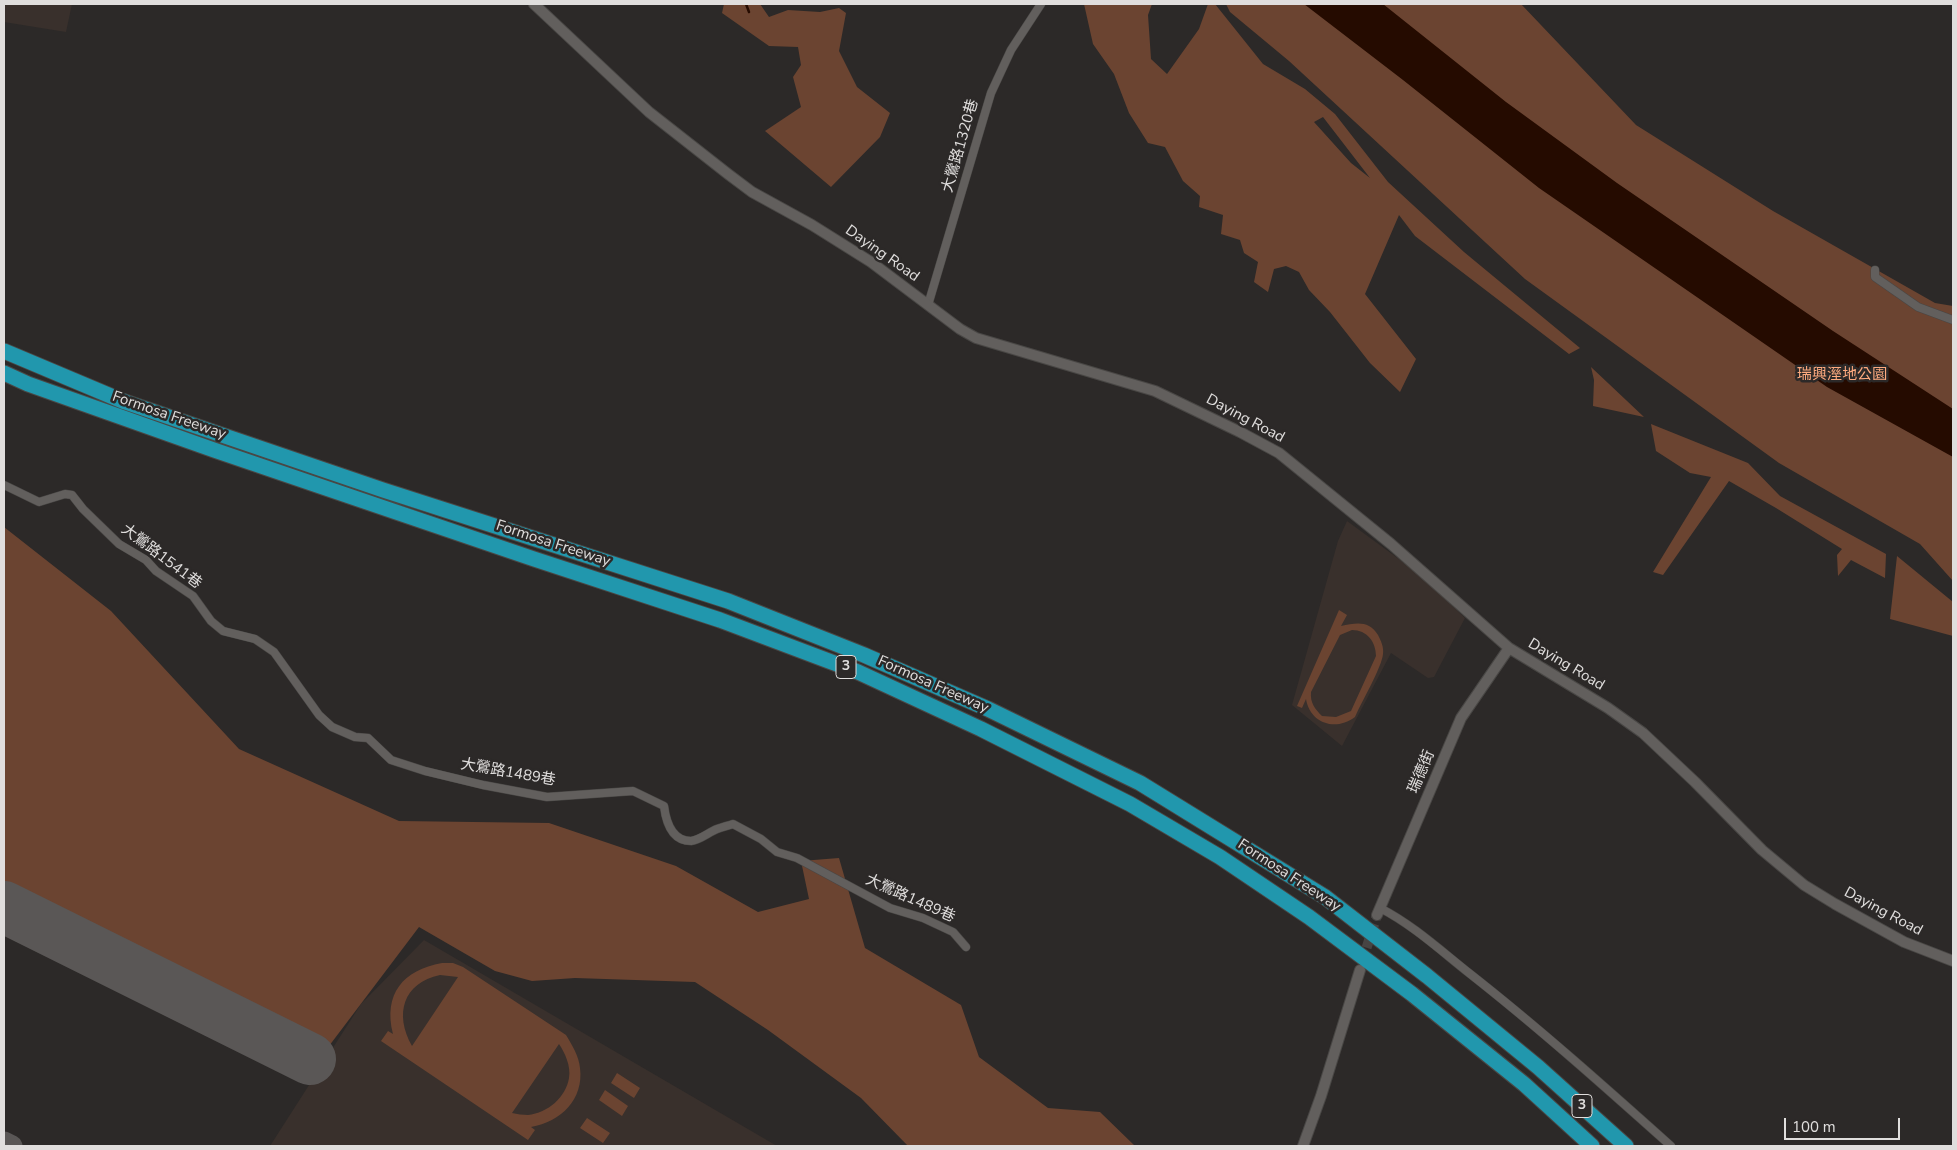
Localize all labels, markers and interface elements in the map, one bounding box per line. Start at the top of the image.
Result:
street label: 大鶯路1320巷 [939,97,983,195]
street label: Daying Road [842,222,922,286]
park label: 瑞興溼地公園 [1797,366,1887,384]
street label: Formosa Freeway [110,388,228,444]
street label: Daying Road [1203,391,1287,447]
street label: Formosa Freeway [494,517,612,571]
street label: 大鶯路1541巷 [117,521,205,593]
street label: Daying Road [1524,635,1608,695]
street label: Formosa Freeway [875,653,991,717]
road number: 3 [836,656,856,679]
street label: 瑞德街 [1405,748,1439,796]
street label: 大鶯路1489巷 [459,756,557,790]
street label: Formosa Freeway [1234,836,1344,916]
street label: 大鶯路1489巷 [862,871,958,927]
street label: Daying Road [1841,884,1925,940]
road number: 3 [1572,1094,1592,1118]
scale bar [1787,1108,1903,1140]
text: 100 m [1792,1117,1836,1137]

